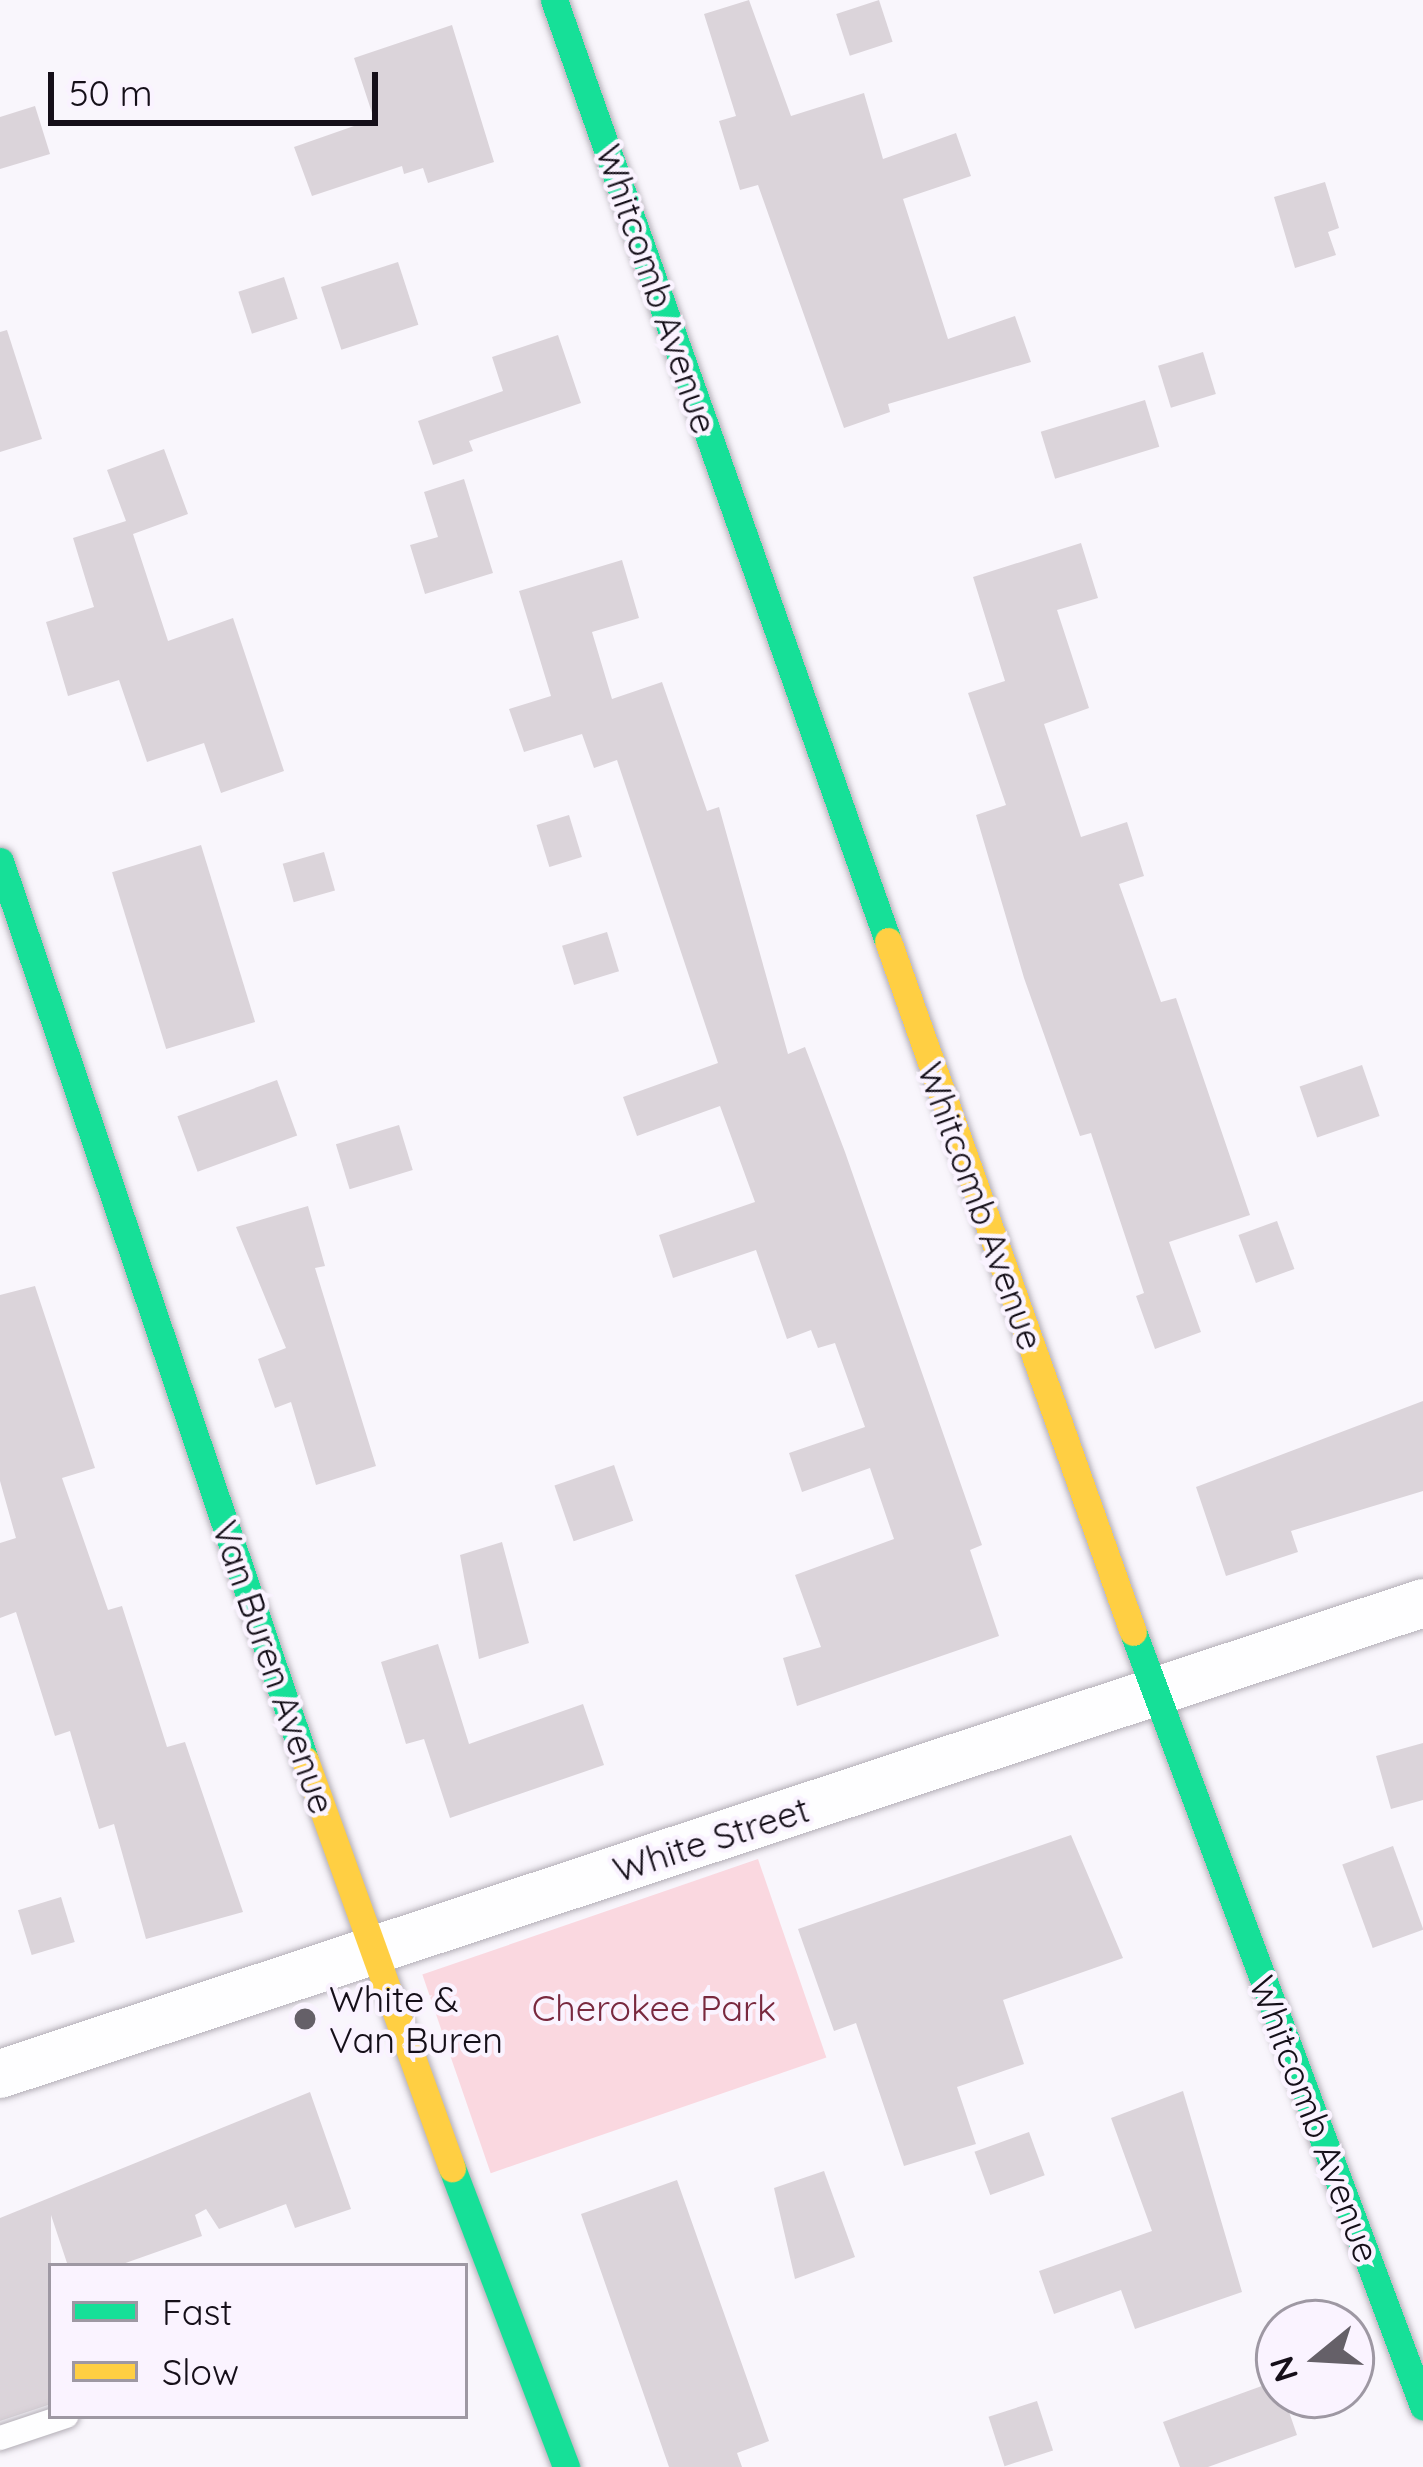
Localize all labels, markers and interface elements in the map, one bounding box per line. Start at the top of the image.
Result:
scale bar [54,48,384,122]
text: 50 m [69,70,153,115]
street label: Whitcomb Avenue [587,139,727,439]
street label: Whitcomb Avenue [909,1056,1053,1356]
street label: Van Buren Avenue [204,1515,344,1819]
street label: White Street [608,1787,814,1891]
street label: Whitcomb Avenue [1241,1970,1389,2268]
place label: White & Van Buren [329,1976,503,2061]
park label: Cherokee Park [532,1986,776,2030]
marker: White & Van Buren [292,2006,318,2032]
legend [48,2263,468,2419]
text: Fast [162,2289,233,2334]
north arrow [1255,2299,1375,2419]
text: Slow [162,2349,239,2394]
text: N [1260,2351,1306,2387]

